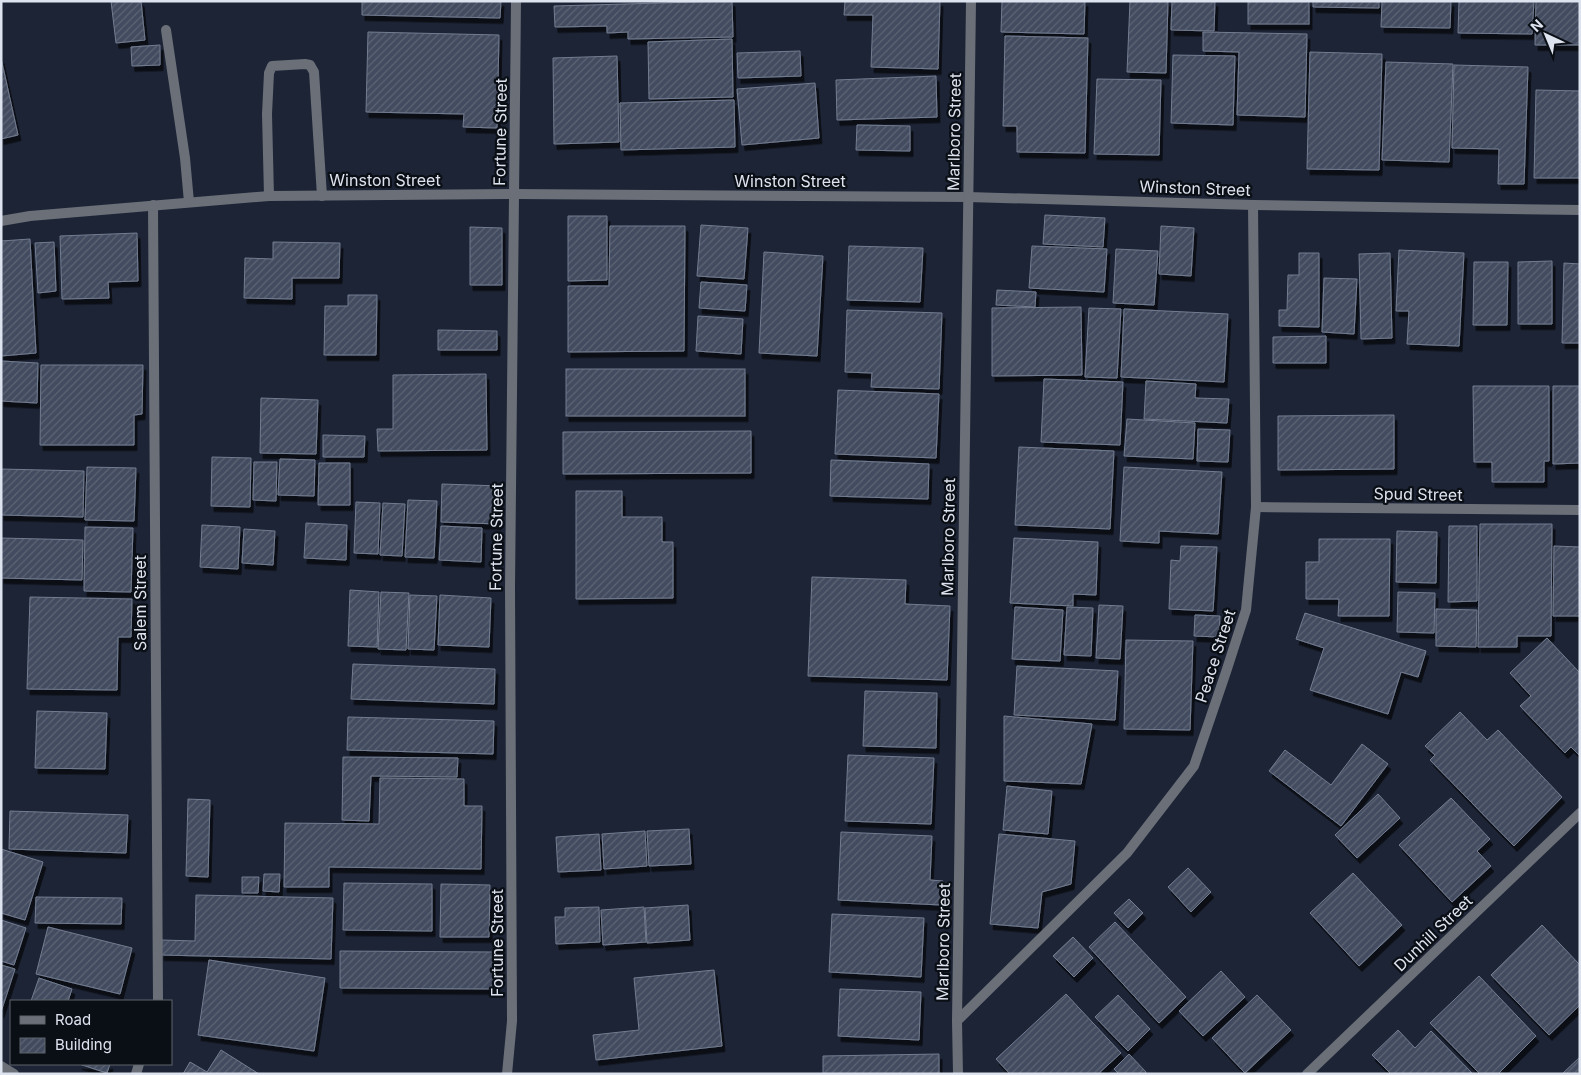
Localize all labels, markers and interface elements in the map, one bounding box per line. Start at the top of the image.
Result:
north arrow [1521,10,1571,60]
text: N [1527,15,1546,35]
street label: Marlboro Street [943,73,965,191]
street label: Fortune Street [489,78,511,186]
street label: Winston Street [329,170,441,190]
street label: Winston Street [734,171,846,191]
street label: Winston Street [1139,176,1251,200]
street label: Marlboro Street [937,478,959,596]
street label: Fortune Street [485,483,507,591]
street label: Spud Street [1373,483,1463,505]
street label: Salem Street [130,555,150,651]
street label: Peace Street [1191,607,1239,705]
street label: Marlboro Street [932,883,954,1001]
street label: Fortune Street [487,889,507,997]
street label: Dunhill Street [1390,891,1476,975]
legend [10,1000,172,1065]
text: Road [55,1010,91,1029]
text: Building [55,1035,112,1054]

